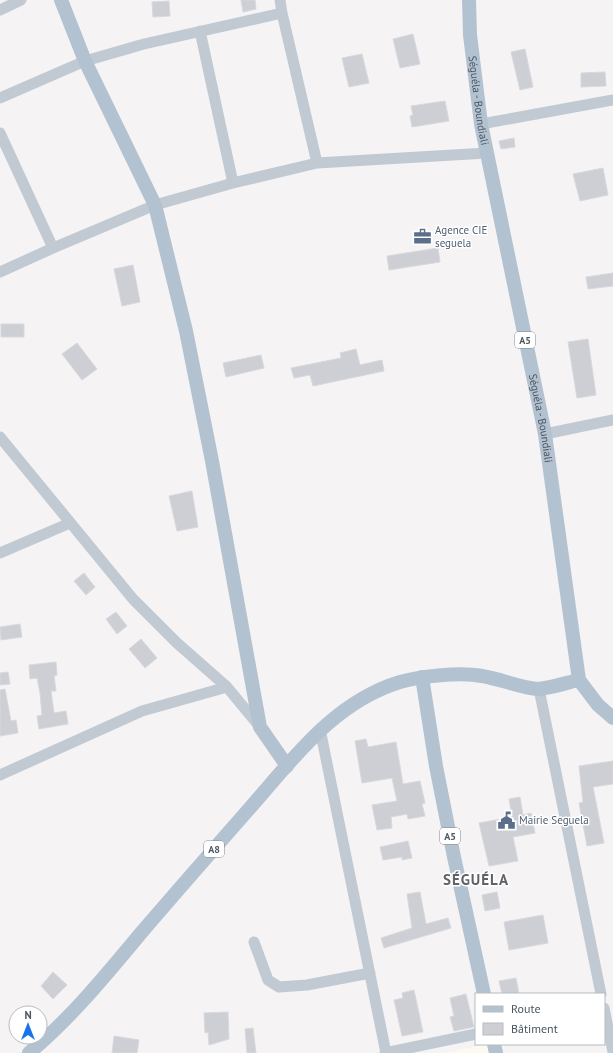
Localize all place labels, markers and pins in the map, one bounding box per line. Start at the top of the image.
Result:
place label: Agence CIE seguela [435,223,488,250]
office icon: Agence CIE seguela [412,226,432,246]
public building icon: Mairie Seguela [496,810,516,830]
place label: Mairie Seguela [519,813,589,827]

